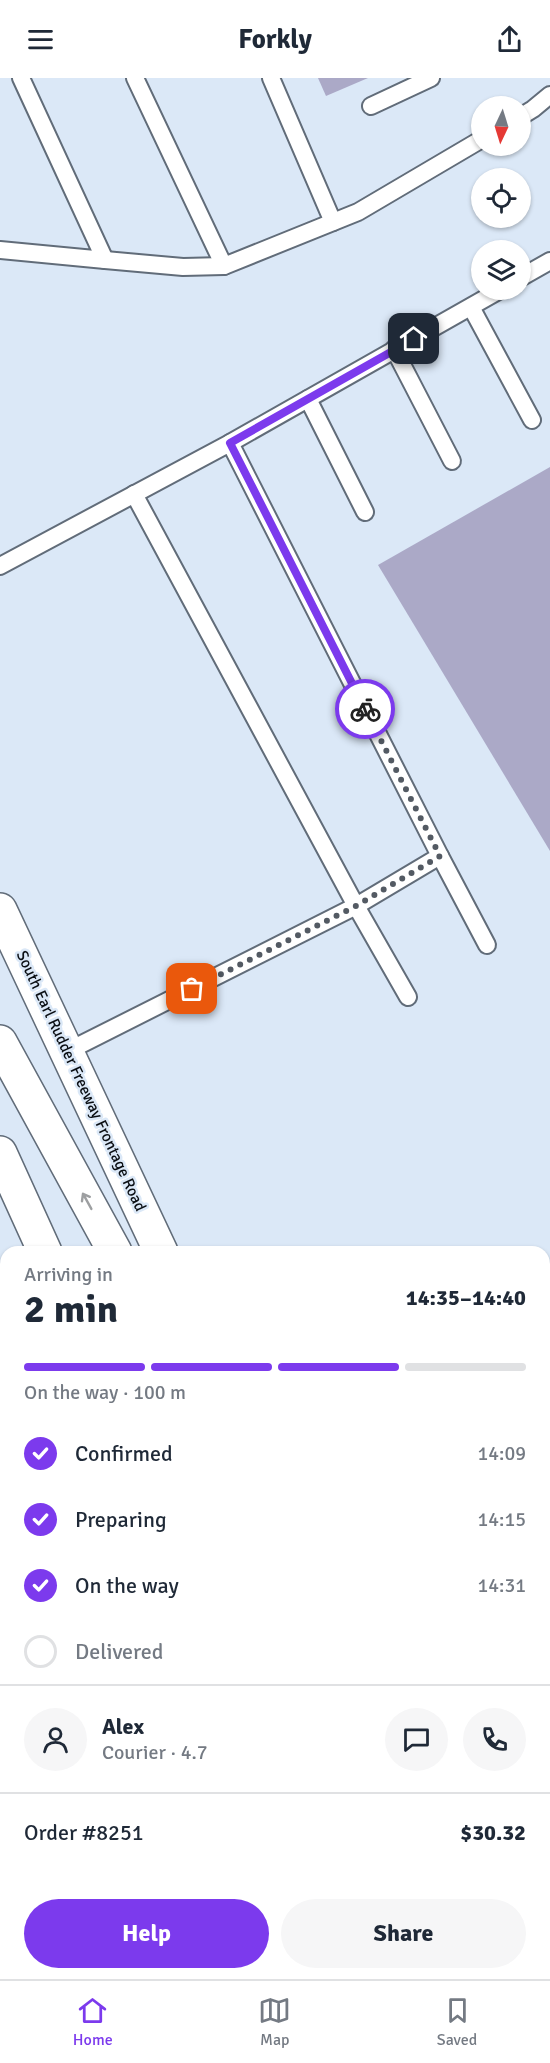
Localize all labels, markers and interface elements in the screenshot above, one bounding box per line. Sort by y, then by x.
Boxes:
icon: menu [24,23,57,56]
text: Forkly [238,23,312,56]
icon: share [493,23,526,56]
north arrow [471,96,531,156]
map controls [471,96,531,300]
button: locate [471,168,531,228]
button: layers [471,240,531,300]
pin [388,313,439,364]
icon: home [397,322,430,355]
courier [335,679,395,739]
icon: bike [349,693,382,726]
street label: South Earl Rudder Freeway Frontage Road [12,947,150,1215]
pin [166,963,217,1014]
icon: bag [175,972,208,1005]
one-way arrow [81,1193,93,1210]
text: Arriving in [24,1262,113,1287]
text: 14:35–14:40 [406,1284,526,1311]
text: 2 min [24,1285,118,1333]
text: On the way · 100 m [24,1380,186,1405]
icon: check [24,1437,57,1470]
text: Confirmed [75,1440,173,1467]
text: 14:09 [477,1441,526,1466]
icon: check [24,1503,57,1536]
text: Preparing [75,1506,167,1533]
text: 14:15 [477,1507,526,1532]
icon: check [24,1569,57,1602]
text: On the way [75,1572,179,1599]
text: 14:31 [477,1573,526,1598]
text: Delivered [75,1638,163,1665]
button: person [24,1708,87,1771]
button: chat [385,1708,448,1771]
button: phone [463,1708,526,1771]
text: Alex [102,1713,144,1740]
text: Courier · 4.7 [102,1740,208,1765]
text: Order #8251 [24,1819,144,1846]
text: $30.32 [460,1819,526,1846]
button: Help [24,1899,269,1968]
button: Share [281,1899,526,1968]
tab: Home [73,1994,113,2050]
tab: Map [258,1994,291,2050]
tab: Saved [437,1994,477,2050]

